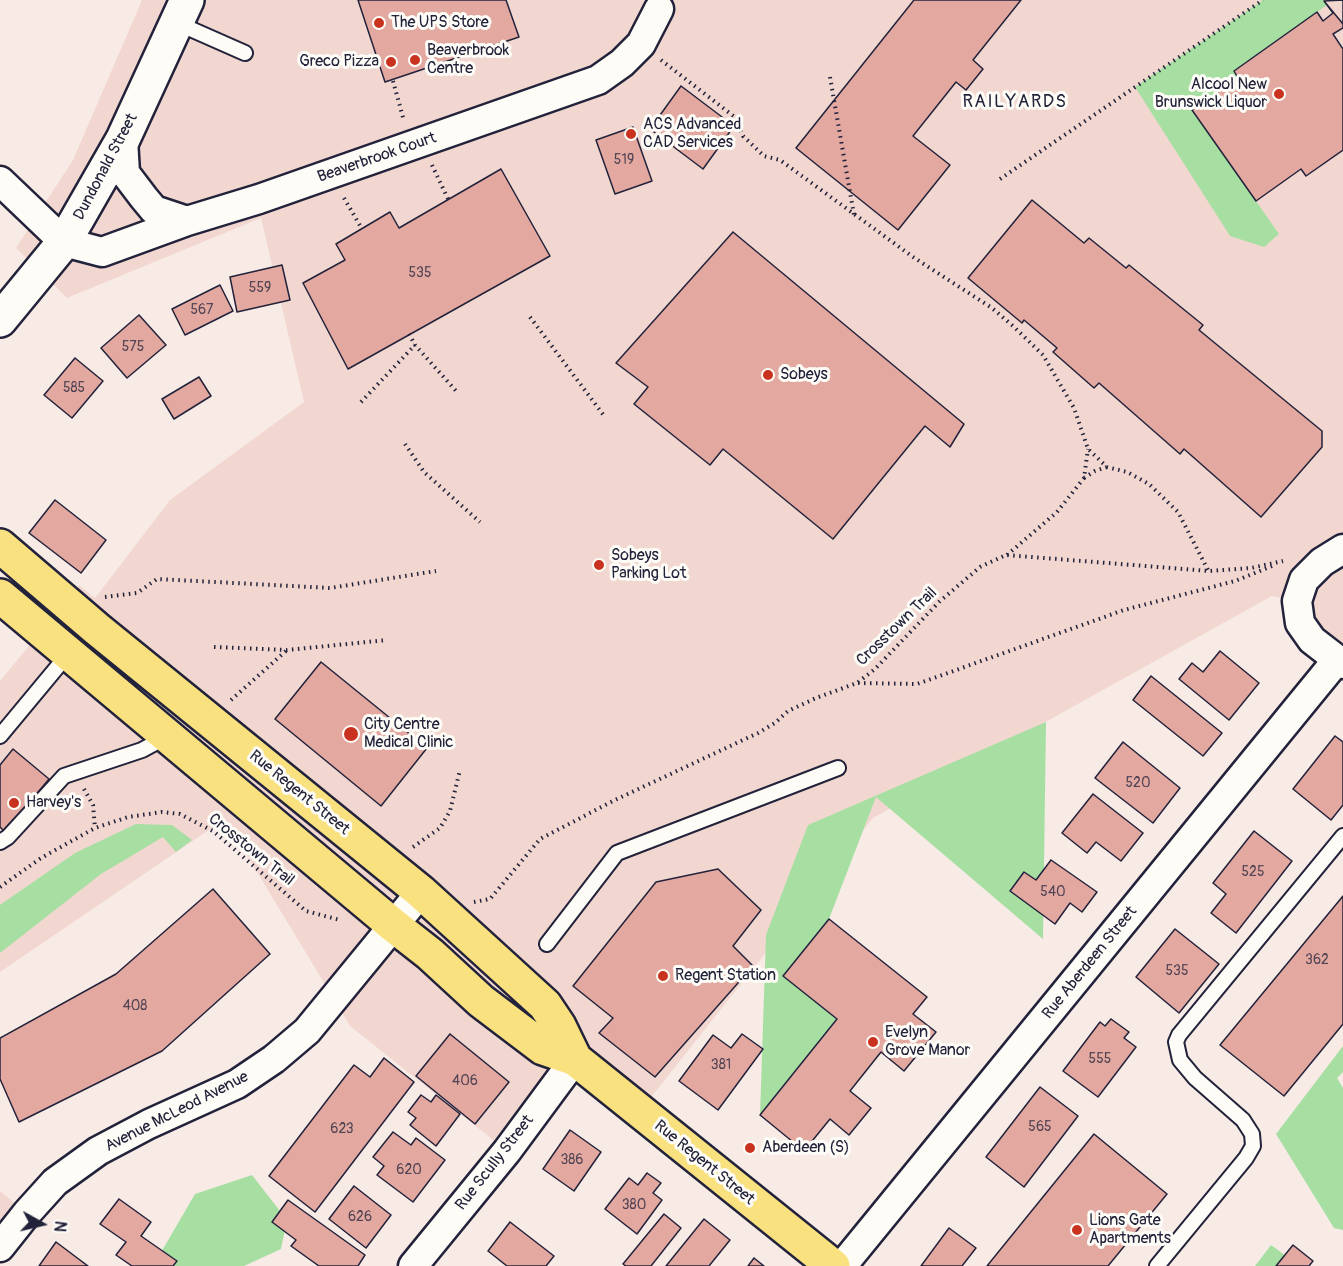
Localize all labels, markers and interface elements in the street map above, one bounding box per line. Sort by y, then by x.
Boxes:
place label: The UPS Store [391,13,489,33]
marker: The UPS Store [372,16,386,30]
place label: Beaverbrook Centre [427,41,509,79]
place label: Greco Pizza [299,52,379,72]
marker: Beaverbrook Centre [408,53,422,67]
marker: Greco Pizza [384,55,398,69]
place label: Alcool New Brunswick Liquor [1155,75,1267,113]
marker: Alcool New Brunswick Liquor [1272,87,1286,101]
district label: RAILYARDS [962,91,1068,113]
street label: Dundonald Street [70,110,142,224]
place label: ACS Advanced CAD Services [643,115,741,153]
marker: ACS Advanced CAD Services [624,127,638,141]
street label: Beaverbrook Court [315,129,439,187]
house number: 519 [614,152,634,168]
house number: 535 [409,265,431,281]
house number: 559 [249,280,271,296]
house number: 567 [190,302,214,318]
house number: 575 [122,339,144,355]
place label: Sobeys [780,365,828,385]
marker: Sobeys [761,368,775,382]
house number: 585 [63,380,85,396]
place label: Sobeys Parking Lot [611,546,686,584]
marker: Sobeys Parking Lot [592,558,606,572]
street label: Crosstown Trail [853,584,941,670]
place label: City Centre Medical Clinic [364,715,453,753]
marker: City Centre Medical Clinic [342,725,360,743]
street label: Rue Regent Street [245,747,353,839]
house number: 520 [1126,775,1150,791]
place label: Harvey's [26,793,81,813]
marker: Harvey's [7,796,21,810]
street label: Crosstown Trail [204,810,298,890]
house number: 525 [1241,864,1265,880]
house number: 540 [1040,884,1066,900]
street label: Rue Aberdeen Street [1039,903,1141,1023]
house number: 362 [1305,952,1329,968]
house number: 535 [1166,963,1188,979]
place label: Regent Station [675,966,776,986]
marker: Regent Station [656,969,670,983]
house number: 408 [123,998,147,1014]
place label: Evelyn Grove Manor [885,1023,970,1061]
marker: Evelyn Grove Manor [866,1035,880,1049]
house number: 555 [1089,1051,1111,1067]
house number: 381 [711,1057,731,1073]
street label: Avenue McLeod Avenue [102,1068,252,1156]
house number: 406 [452,1073,478,1089]
street label: Rue Scully Street [452,1112,538,1214]
street label: Rue Regent Street [650,1117,758,1209]
house number: 565 [1028,1119,1052,1135]
house number: 623 [330,1121,354,1137]
place label: Aberdeen (S) [762,1138,850,1158]
marker: Aberdeen (S) [743,1141,757,1155]
house number: 386 [560,1152,584,1168]
house number: 620 [396,1162,422,1178]
north arrow [12,1194,72,1254]
house number: 380 [622,1197,646,1213]
house number: 626 [348,1209,372,1225]
place label: Lions Gate Apartments [1089,1211,1171,1249]
text: N [49,1220,70,1233]
marker: Lions Gate Apartments [1070,1223,1084,1237]

